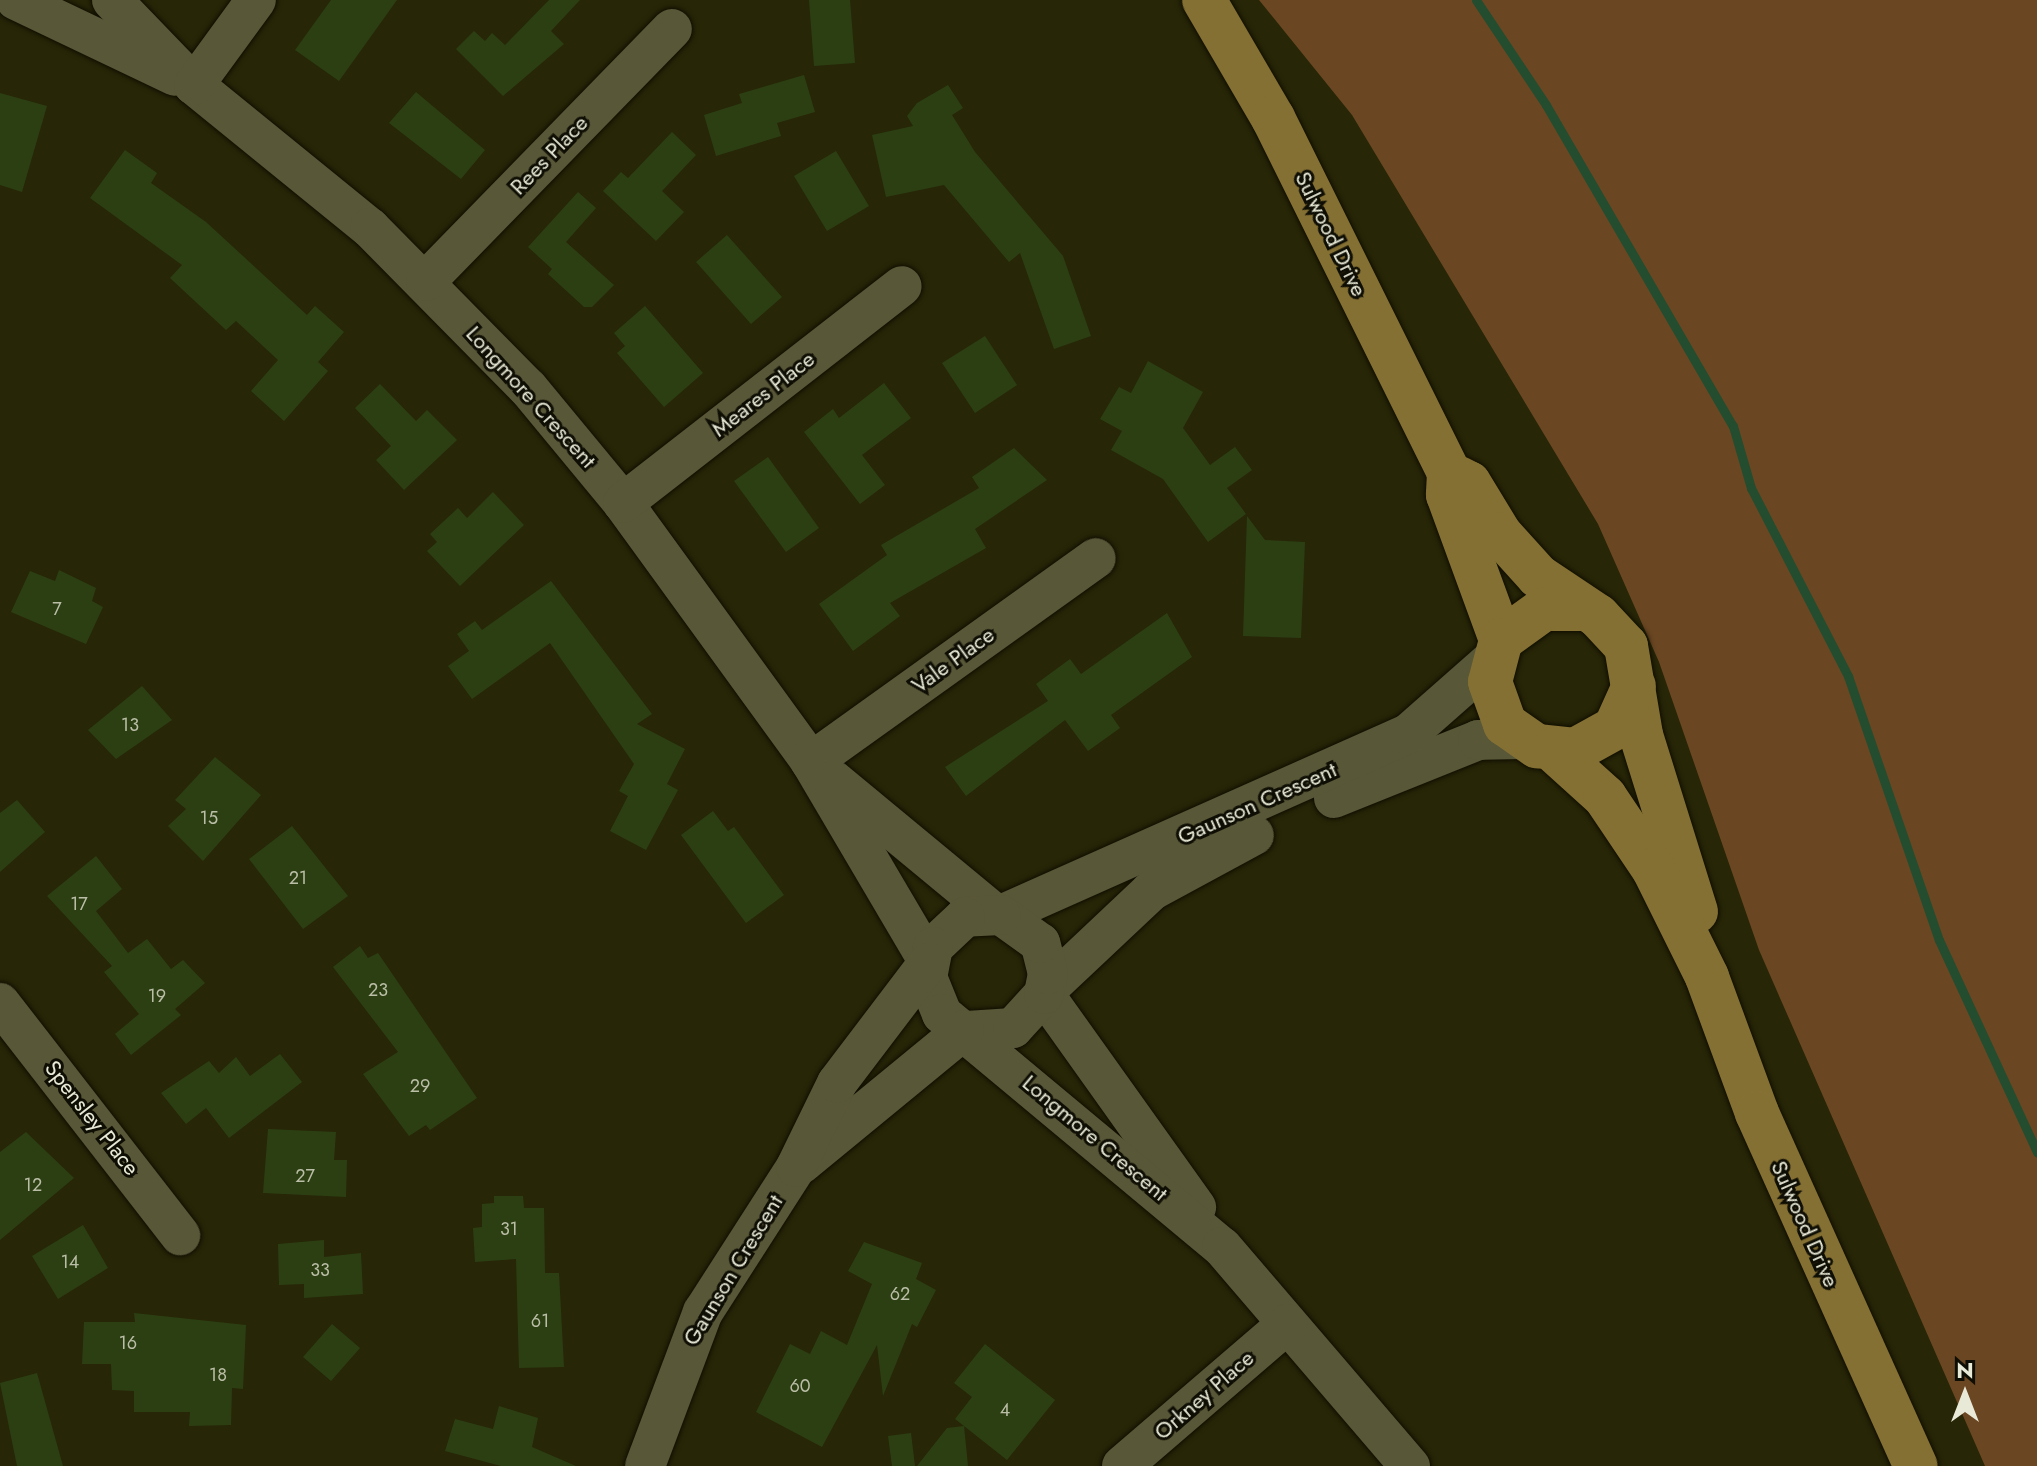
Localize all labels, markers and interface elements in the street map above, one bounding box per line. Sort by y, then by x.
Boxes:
street label: Rees Place [505,110,593,200]
street label: Sulwood Drive [1289,167,1373,301]
street label: Longmore Crescent [460,321,602,473]
street label: Meares Place [706,346,820,442]
house number: 7 [52,598,62,620]
street label: Vale Place [907,621,999,699]
house number: 13 [121,714,139,736]
street label: Gaunson Crescent [1174,756,1340,850]
house number: 15 [200,807,218,829]
house number: 21 [289,867,307,889]
house number: 17 [70,893,88,915]
house number: 23 [368,979,388,1001]
house number: 19 [148,985,166,1007]
street label: Spensley Place [39,1055,145,1181]
street label: Longmore Crescent [1017,1070,1173,1206]
house number: 29 [410,1075,430,1097]
street label: Sulwood Drive [1765,1157,1845,1291]
house number: 27 [295,1165,315,1187]
house number: 12 [24,1174,42,1196]
street label: Gaunson Crescent [678,1190,788,1350]
house number: 31 [500,1218,518,1240]
house number: 14 [61,1251,79,1273]
house number: 33 [310,1259,330,1281]
house number: 62 [890,1283,910,1305]
house number: 61 [531,1310,549,1332]
house number: 16 [119,1332,137,1354]
street label: Orkney Place [1149,1345,1259,1445]
north arrow [1925,1354,2005,1434]
text: N [1956,1354,1974,1386]
house number: 18 [209,1364,227,1386]
house number: 60 [789,1375,811,1397]
house number: 4 [1000,1399,1010,1421]

